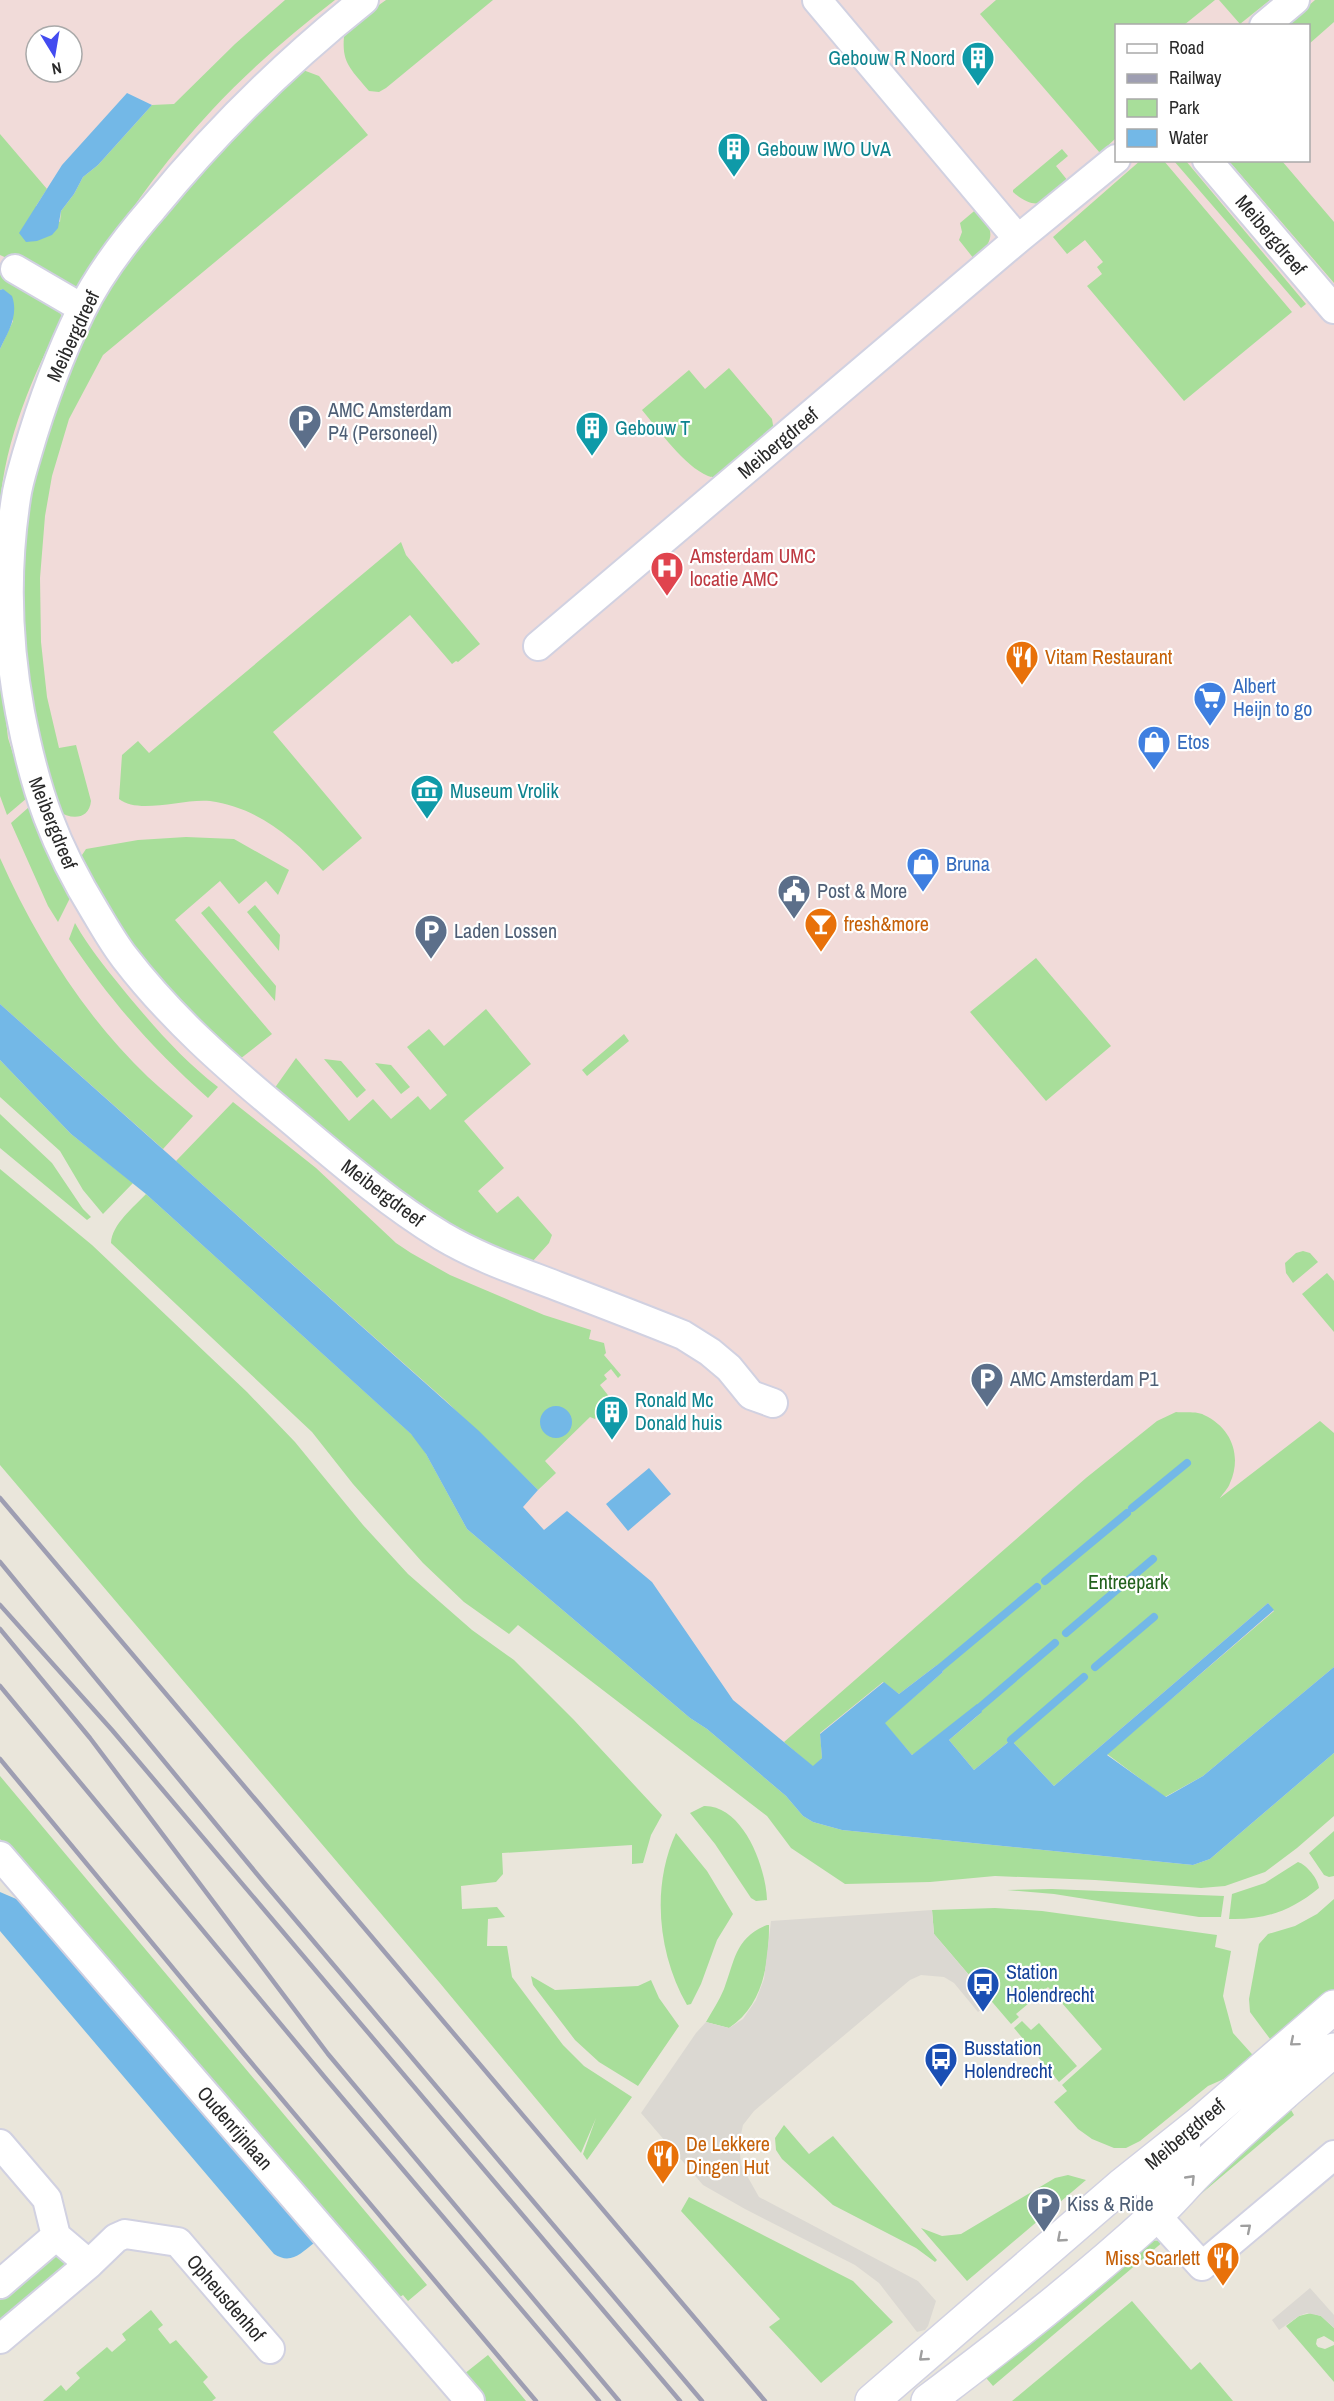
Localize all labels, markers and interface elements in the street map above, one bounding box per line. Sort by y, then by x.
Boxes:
north arrow [24,24,84,84]
legend [1115,24,1310,162]
text: Road [1169,35,1204,60]
building icon: Gebouw R Noord [960,40,996,87]
place label: Gebouw R Noord [828,44,955,71]
text: N [50,57,64,80]
text: Railway [1169,65,1222,90]
text: Park [1169,95,1200,120]
text: Water [1169,125,1208,150]
building icon: Gebouw IWO UvA [716,131,752,178]
place label: Gebouw IWO UvA [757,135,891,162]
street label: Meibergdreef [1230,189,1313,281]
street label: Meibergdreef [40,285,106,386]
place label: AMC Amsterdam P4 (Personeel) [327,396,452,446]
street label: Meibergdreef [732,401,824,484]
parking icon: AMC Amsterdam P4 (Personeel) [287,403,323,450]
building icon: Gebouw T [574,410,610,457]
place label: Gebouw T [615,414,690,441]
place label: Amsterdam UMC locatie AMC [689,542,816,592]
hospital icon: Amsterdam UMC locatie AMC [649,550,685,597]
restaurant icon: Vitam Restaurant [1004,639,1040,686]
place label: Vitam Restaurant [1045,643,1173,670]
place label: Albert Heijn to go [1232,672,1312,722]
supermarket icon: Albert Heijn to go [1192,680,1228,727]
shop icon: Etos [1136,724,1172,771]
place label: Etos [1177,728,1210,755]
street label: Meibergdreef [23,773,84,873]
museum icon: Museum Vrolik [409,773,445,820]
place label: Museum Vrolik [450,777,560,804]
shop icon: Bruna [905,846,941,893]
place label: Bruna [946,850,990,877]
public building icon: Post & More [776,873,812,920]
place label: Post & More [817,877,907,904]
bar icon: fresh&more [803,906,839,953]
place label: fresh&more [844,910,929,937]
parking icon: Laden Lossen [413,913,449,960]
place label: Laden Lossen [454,917,557,944]
street label: Meibergdreef [336,1152,431,1233]
parking icon: AMC Amsterdam P1 [969,1361,1005,1408]
place label: AMC Amsterdam P1 [1009,1365,1159,1392]
place label: Ronald Mc Donald huis [635,1386,723,1436]
building icon: Ronald Mc Donald huis [594,1394,630,1441]
park label: Entreepark [1088,1568,1169,1595]
place label: Station Holendrecht [1006,1958,1095,2008]
bus stop icon: Station Holendrecht [965,1966,1001,2013]
place label: Busstation Holendrecht [964,2034,1053,2084]
one-way arrow [1290,2034,1301,2045]
bus stop icon: Busstation Holendrecht [923,2041,959,2088]
street label: Oudenrijnlaan [191,2080,279,2175]
street label: Meibergdreef [1139,2092,1231,2175]
place label: De Lekkere Dingen Hut [686,2130,770,2180]
restaurant icon: De Lekkere Dingen Hut [645,2138,681,2185]
one-way arrow [1183,2176,1194,2187]
parking icon: Kiss & Ride [1026,2186,1062,2233]
place label: Kiss & Ride [1067,2190,1154,2217]
one-way arrow [1240,2225,1251,2236]
one-way arrow [1057,2231,1068,2242]
restaurant icon: Miss Scarlett [1205,2240,1241,2287]
place label: Miss Scarlett [1105,2244,1200,2271]
street label: Opheusdenhof [181,2248,272,2347]
one-way arrow [919,2350,930,2361]

